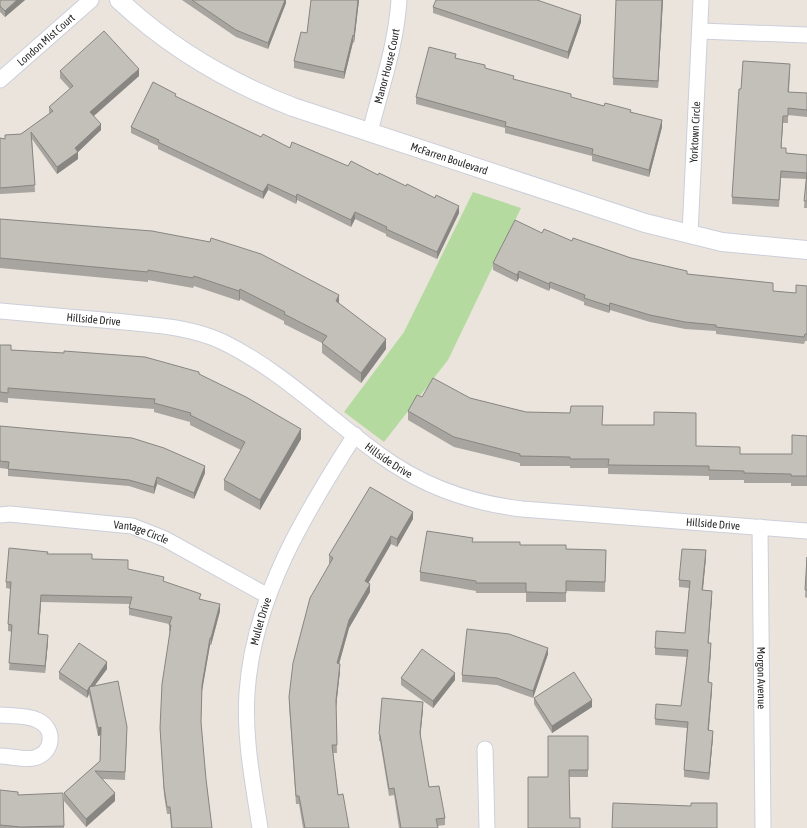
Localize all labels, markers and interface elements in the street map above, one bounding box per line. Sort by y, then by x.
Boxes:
street label: London Mist Court [15,11,77,68]
street label: Manor House Court [372,28,402,105]
street label: Yorktown Circle [687,101,702,163]
street label: McFarren Boulevard [409,140,489,177]
street label: Hillside Drive [66,311,121,328]
street label: Hillside Drive [363,440,414,480]
street label: Hillside Drive [685,516,741,532]
street label: Vantage Circle [113,518,171,546]
street label: Mullet Drive [248,596,273,647]
street label: Morgon Avenue [755,647,768,709]

